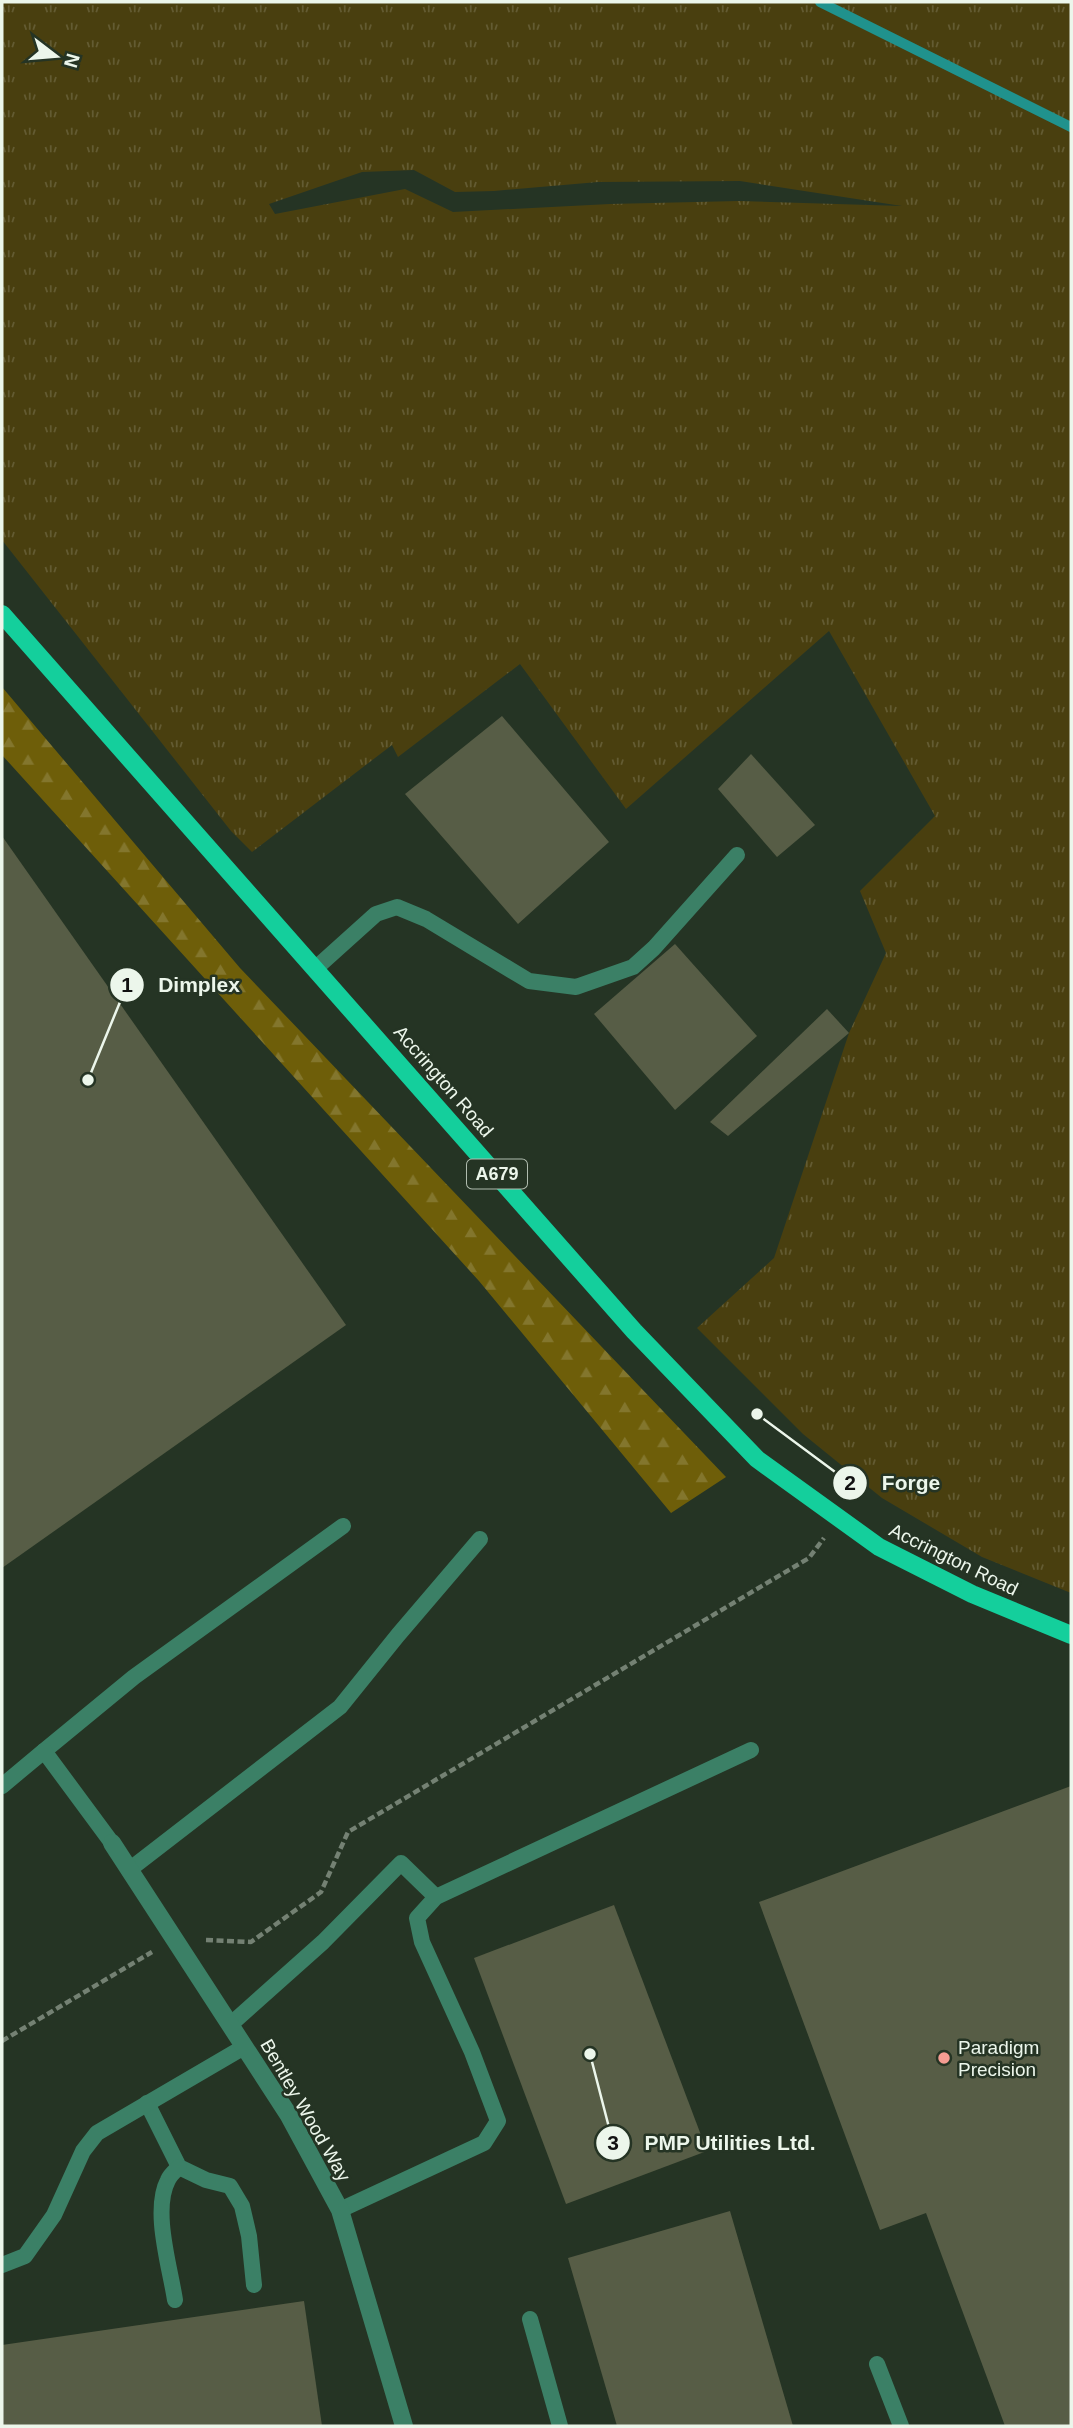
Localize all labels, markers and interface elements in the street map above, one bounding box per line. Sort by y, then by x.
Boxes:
north arrow [21,21,91,91]
text: N [60,51,84,70]
callout: Dimplex [109,964,254,1006]
text: 1 [121,973,133,996]
text: Dimplex [158,973,240,996]
street label: Accrington Road [390,1021,498,1141]
road number: A679 [467,1160,527,1189]
callout: Forge [833,1462,954,1504]
text: 2 [844,1471,856,1494]
text: Forge [882,1471,940,1494]
street label: Accrington Road [886,1519,1022,1600]
street label: Bentley Wood Way [256,2035,355,2185]
place label: Paradigm Precision [958,2037,1039,2080]
marker: Paradigm Precision [936,2050,952,2066]
callout: PMP Utilities Ltd. [596,2122,830,2164]
text: 3 [607,2131,619,2154]
text: PMP Utilities Ltd. [644,2131,816,2154]

